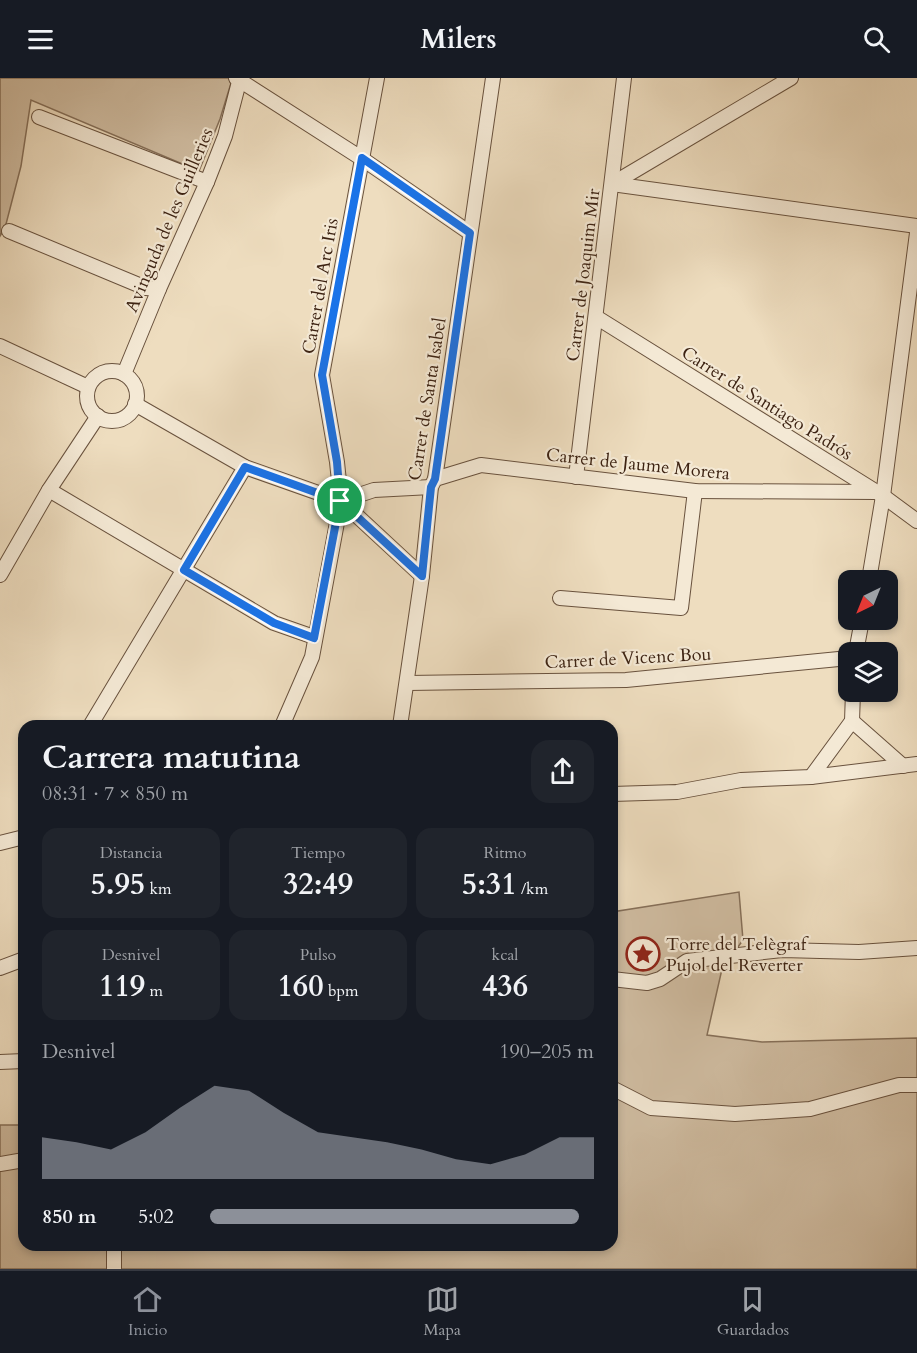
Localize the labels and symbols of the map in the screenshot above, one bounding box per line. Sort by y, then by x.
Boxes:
street label: Avinguda de les Guilleries [119,124,220,316]
street label: Carrer de Joaquim Mir [561,187,607,363]
street label: Carrer del Arc Iris [296,216,345,356]
street label: Carrer de Santa Isabel [402,315,453,482]
street label: Carrer de Santiago Padrós [676,341,857,466]
street label: Carrer de Jaume Morera [545,442,731,487]
pin [314,475,365,526]
north arrow [838,570,898,630]
street label: Carrer de Vicenc Bou [544,642,712,675]
place label: Torre del Telègraf Pujol del Reverter [666,932,810,978]
place icon: Torre del Telègraf Pujol del Reverter [625,936,661,972]

